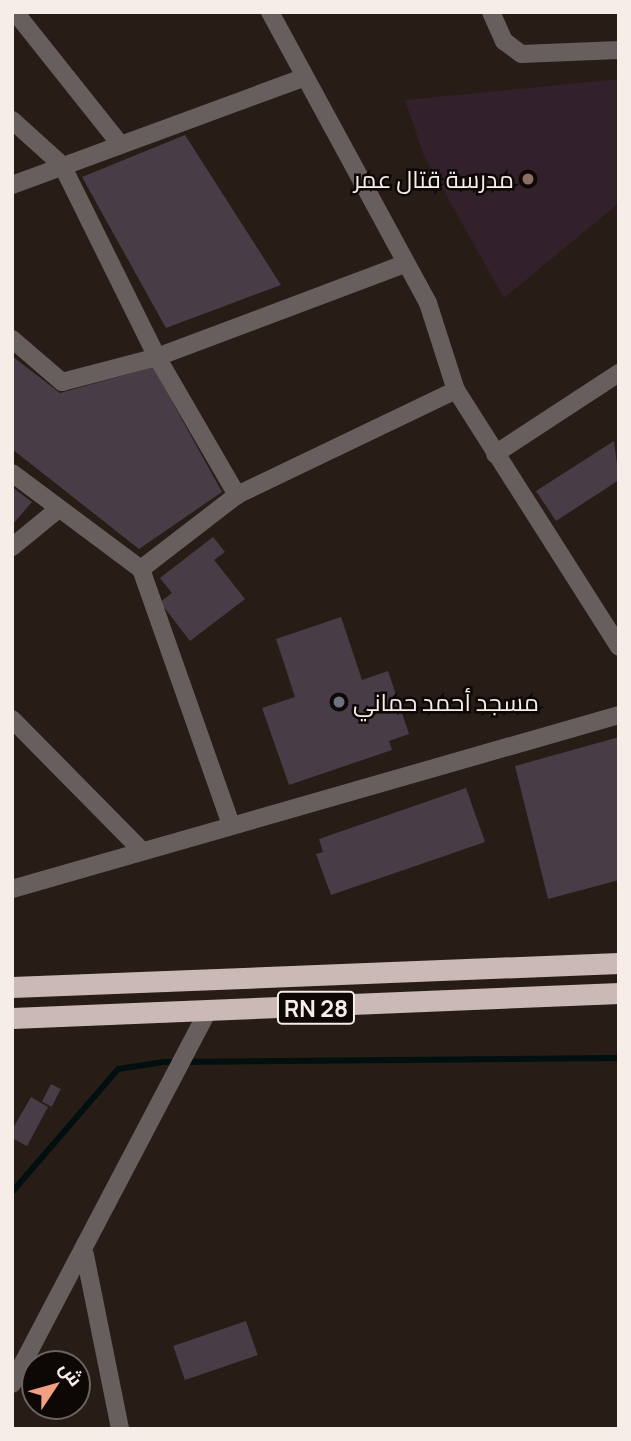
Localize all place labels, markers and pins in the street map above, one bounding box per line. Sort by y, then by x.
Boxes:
place label: مدرسة قتال عمر [354,165,514,193]
marker: مدرسة قتال عمر [520,171,536,187]
place label: مسجد أحمد حماني [353,688,539,716]
marker: مسجد أحمد حماني [331,694,347,710]

